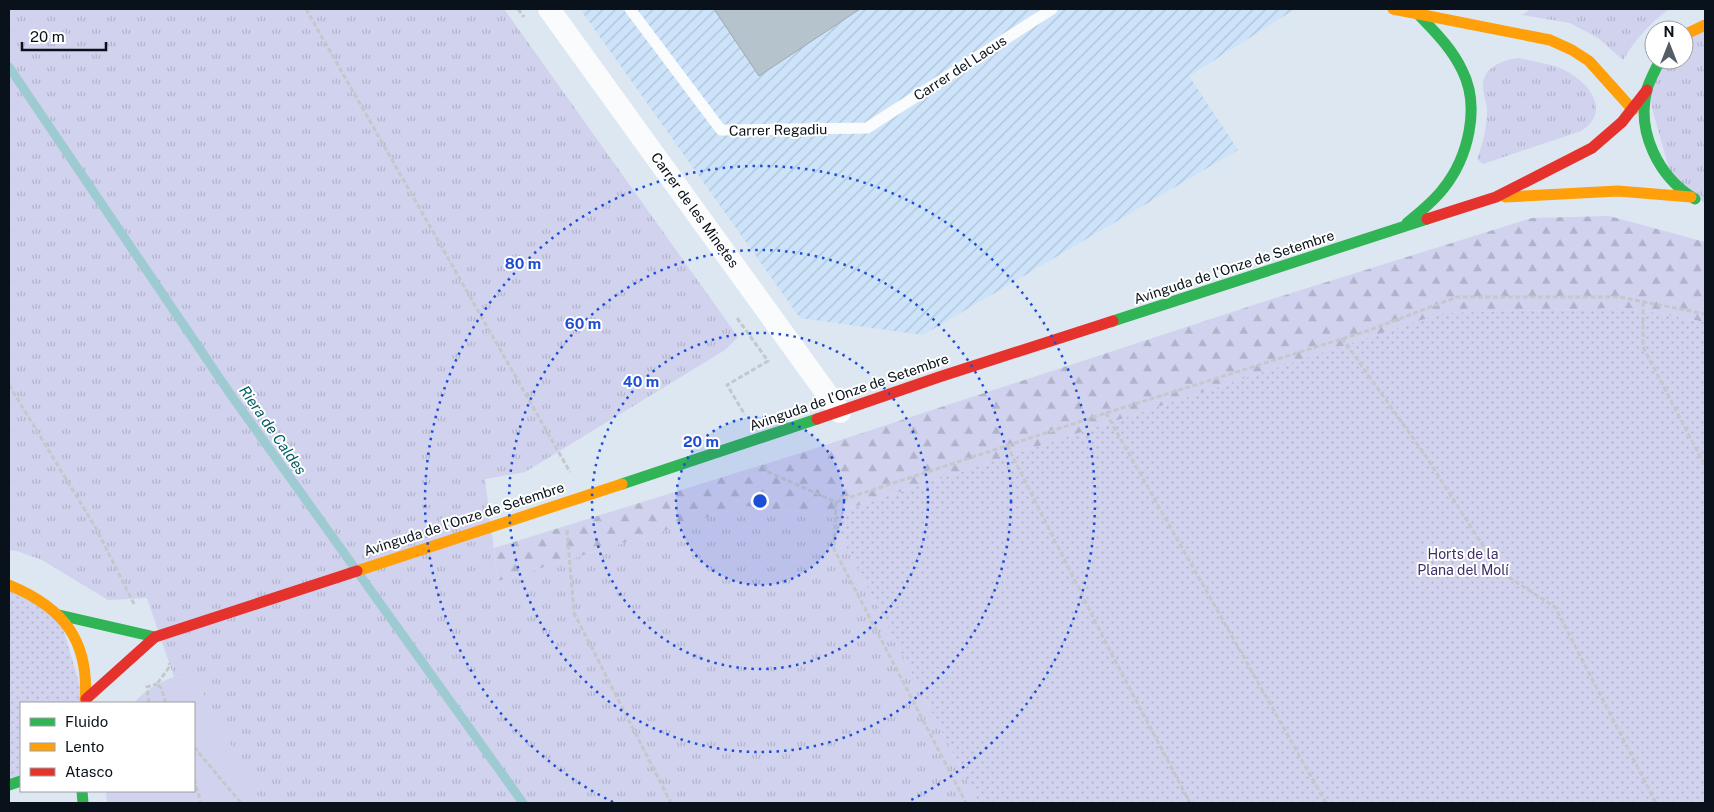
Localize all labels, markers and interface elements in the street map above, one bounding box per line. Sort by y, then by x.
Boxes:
scale bar [22,20,106,52]
north arrow [1644,20,1694,70]
text: N [1664,24,1674,40]
text: 20 m [30,28,65,45]
street label: Carrer del Lacus [911,32,1009,104]
street label: Carrer Regadiu [729,121,827,139]
street label: Carrer de les Minetes [648,149,742,271]
street label: Avinguda de l'Onze de Setembre [1132,227,1336,307]
text: 80 m [505,255,541,272]
text: 60 m [565,315,601,332]
street label: Avinguda de l'Onze de Setembre [747,350,951,434]
text: 40 m [623,373,659,390]
water label: Riera de Caldes [236,382,310,478]
text: 20 m [683,433,719,450]
street label: Avinguda de l'Onze de Setembre [362,479,566,559]
centre of rings [751,492,769,510]
park label: Horts de la Plana del Molí [1417,546,1509,578]
legend [20,702,195,792]
text: Fluido [65,713,108,730]
text: Lento [65,738,104,755]
text: Atasco [65,763,113,780]

